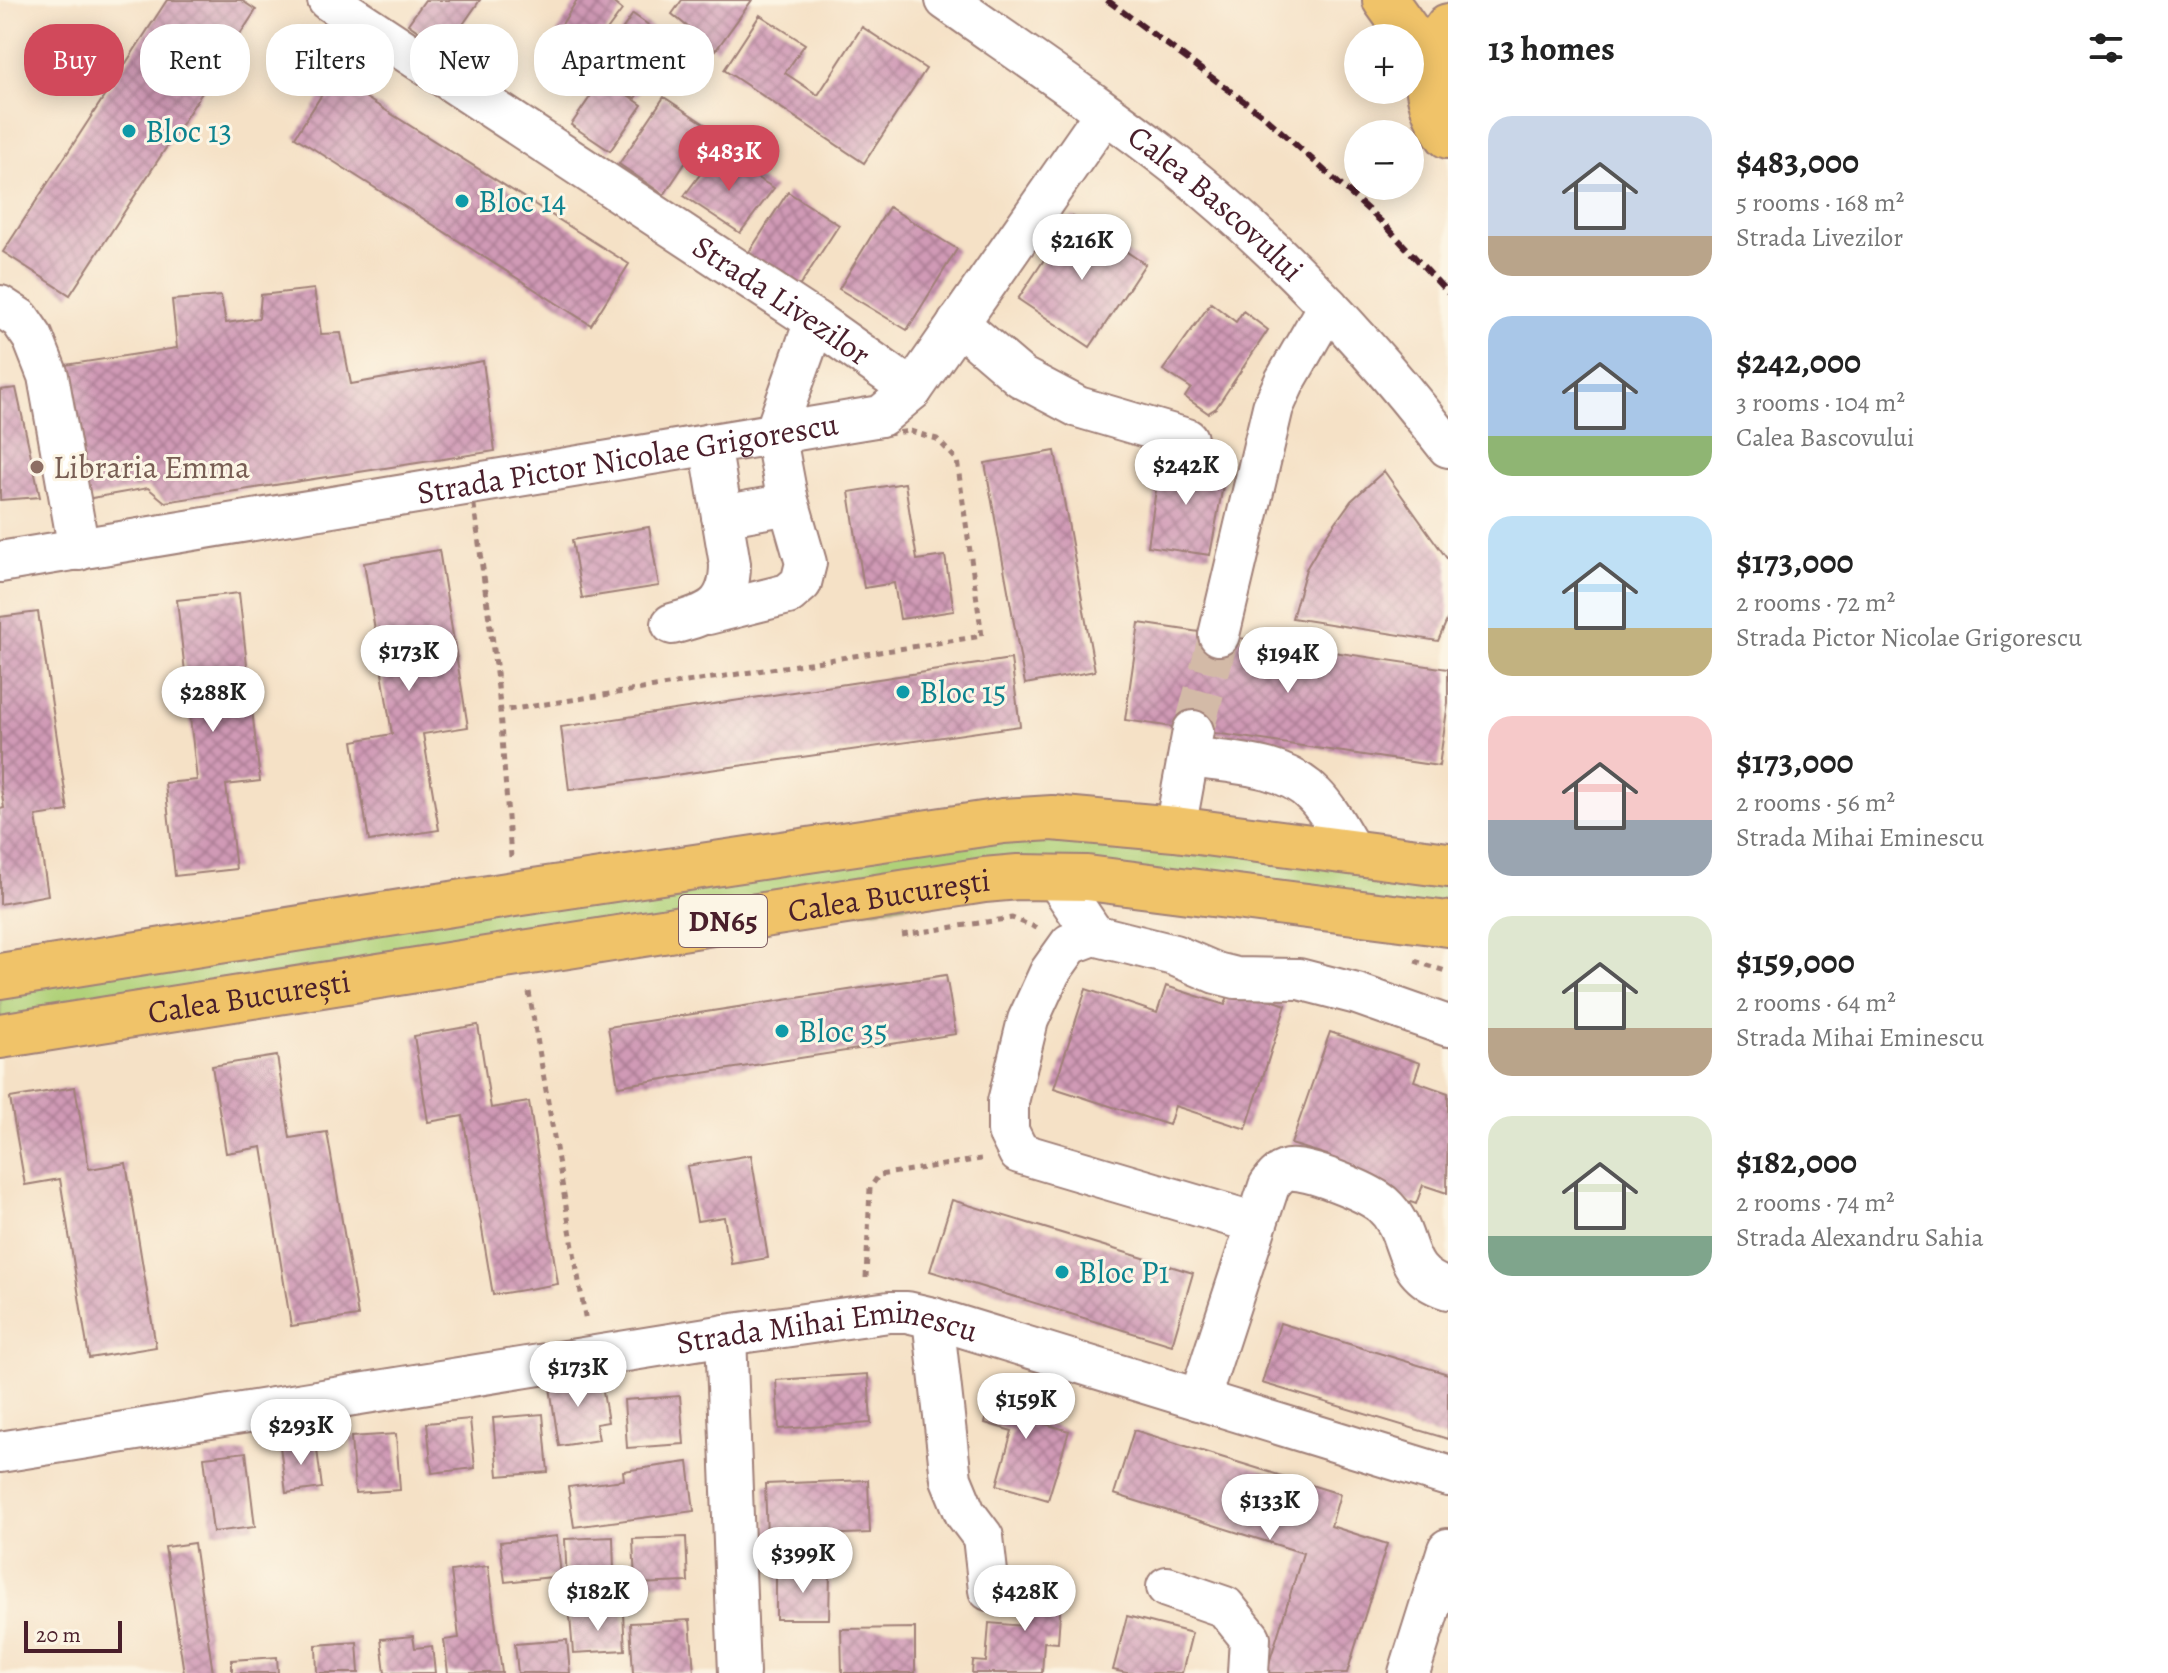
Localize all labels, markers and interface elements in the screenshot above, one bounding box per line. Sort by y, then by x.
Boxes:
chip: Buy [24,24,124,96]
chip: Rent [140,24,250,96]
chip: Filters [266,24,394,96]
chip: New [410,24,518,96]
chip: Apartment [534,24,714,96]
map controls [1344,24,1424,200]
button: + [1344,24,1424,104]
text: 13 homes [1488,25,1615,72]
icon: filters [2084,26,2128,70]
place label: Bloc 13 [145,109,232,153]
street label: Calea Bascovului [1119,114,1314,291]
button: − [1344,120,1424,200]
marker: Bloc 13 [120,122,138,140]
pin: $483K [673,125,785,193]
text: $483K [696,133,762,168]
text: $483,000 [1736,138,1859,185]
icon: home [1552,148,1648,244]
place label: Bloc 14 [478,179,566,223]
text: 5 rooms · 168 m² [1736,185,1904,220]
marker: Bloc 14 [453,192,471,210]
pin: $216K [1026,214,1138,282]
text: Strada Livezilor [1736,220,1903,255]
text: $216K [1050,222,1114,257]
street label: Strada Livezilor [684,224,880,376]
text: $242,000 [1736,338,1861,385]
icon: home [1552,348,1648,444]
text: 3 rooms · 104 m² [1736,385,1905,420]
street label: Strada Pictor Nicolae Grigorescu [414,401,842,515]
text: Calea Bascovului [1736,420,1914,455]
pin: $242K [1130,439,1242,507]
place label: Libraria Emma [53,445,250,489]
text: $242K [1153,447,1219,482]
marker: Libraria Emma [28,458,46,476]
text: $173,000 [1736,538,1854,585]
icon: home [1552,548,1648,644]
text: 2 rooms · 72 m² [1736,585,1895,620]
text: Strada Pictor Nicolae Grigorescu [1736,620,2082,655]
pin: $173K [353,625,465,693]
pin: $194K [1232,627,1344,695]
text: $173K [379,633,439,668]
text: $194K [1257,635,1319,670]
pin: $288K [157,666,269,734]
place label: Bloc 15 [919,670,1006,714]
text: $288K [180,674,246,709]
marker: Bloc 15 [894,683,912,701]
text: $173,000 [1736,738,1854,785]
icon: home [1552,748,1648,844]
text: 2 rooms · 56 m² [1736,785,1895,820]
text: Strada Mihai Eminescu [1736,820,1984,855]
street label: Calea București [784,858,992,933]
road number: DN65 [679,895,767,947]
text: $159,000 [1736,938,1855,985]
icon: home [1552,948,1648,1044]
street label: Calea București [144,959,353,1034]
text: 2 rooms · 64 m² [1736,985,1896,1020]
place label: Bloc 35 [798,1009,888,1053]
text: Strada Mihai Eminescu [1736,1020,1984,1055]
marker: Bloc 35 [773,1022,791,1040]
text: $182,000 [1736,1138,1857,1185]
icon: home [1552,1148,1648,1244]
text: 2 rooms · 74 m² [1736,1185,1895,1220]
text: Strada Alexandru Sahia [1736,1220,1984,1255]
place label: Bloc P1 [1078,1250,1169,1294]
marker: Bloc P1 [1053,1263,1071,1281]
street label: Strada Mihai Eminescu [673,1289,984,1365]
pin: $173K [522,1341,634,1409]
text: $173K [548,1349,608,1384]
pin: $159K [970,1373,1082,1441]
text: $159K [995,1381,1057,1416]
pin: $293K [245,1399,357,1467]
text: $293K [269,1407,333,1442]
pin: $133K [1214,1474,1326,1542]
text: $133K [1240,1482,1300,1517]
pin: $399K [747,1527,859,1595]
text: $399K [771,1535,835,1570]
pin: $182K [542,1565,654,1633]
pin: $428K [969,1565,1081,1633]
text: $182K [566,1573,630,1608]
text: $428K [992,1573,1058,1608]
scale bar [24,1617,122,1653]
text: 20 m [36,1620,81,1650]

